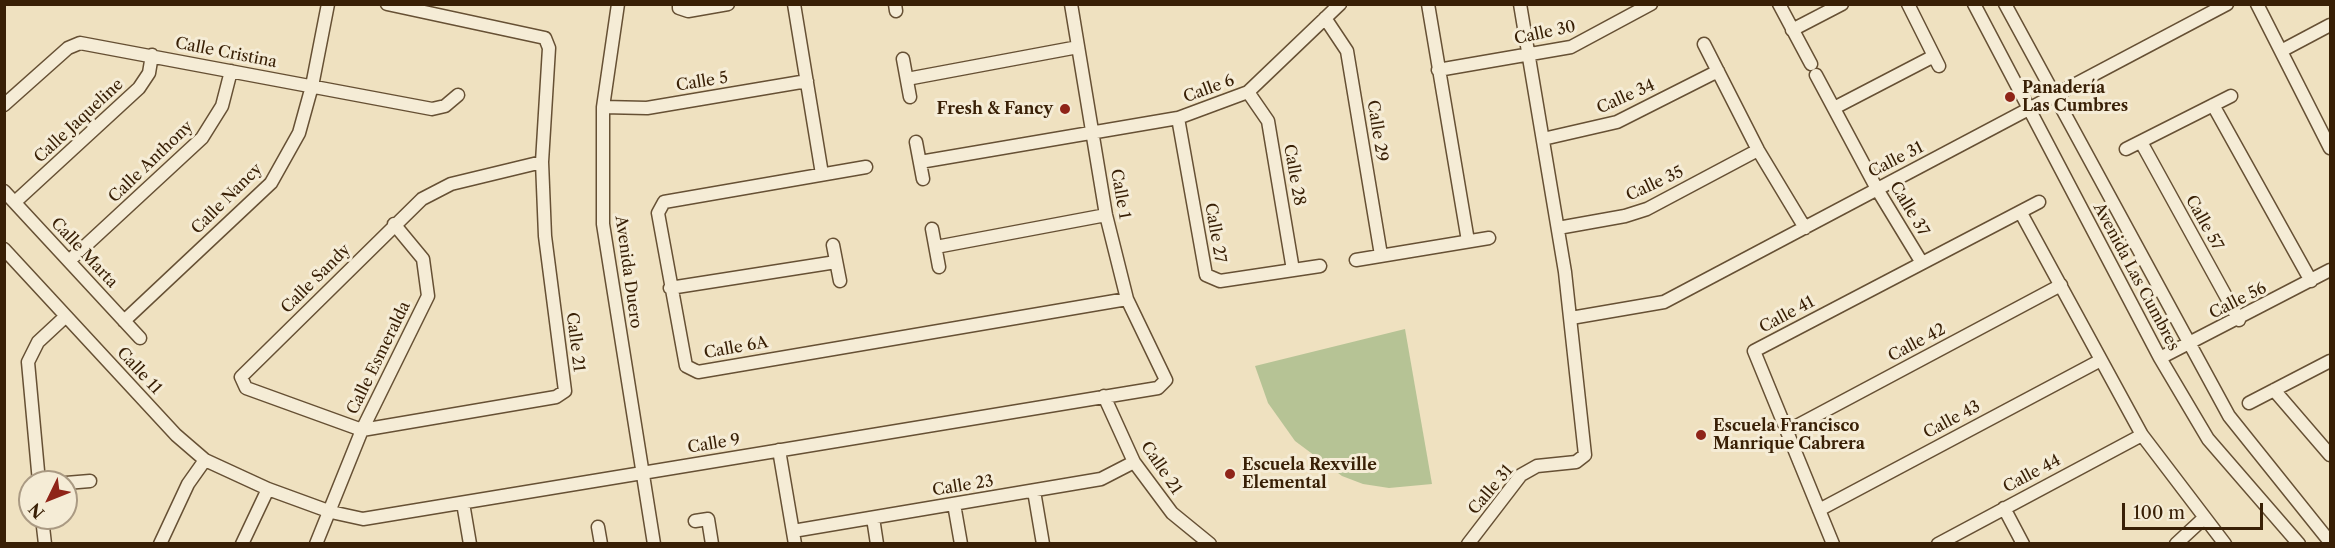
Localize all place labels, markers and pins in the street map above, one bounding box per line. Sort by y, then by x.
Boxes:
place label: Panadería Las Cumbres [2022,78,2128,116]
marker: Panadería Las Cumbres [2003,90,2017,104]
place label: Fresh & Fancy [937,99,1053,119]
marker: Fresh & Fancy [1058,102,1072,116]
place label: Escuela Francisco Manrique Cabrera [1713,416,1865,454]
marker: Escuela Francisco Manrique Cabrera [1694,428,1708,442]
place label: Escuela Rexville Elemental [1242,455,1377,493]
marker: Escuela Rexville Elemental [1223,467,1237,481]

